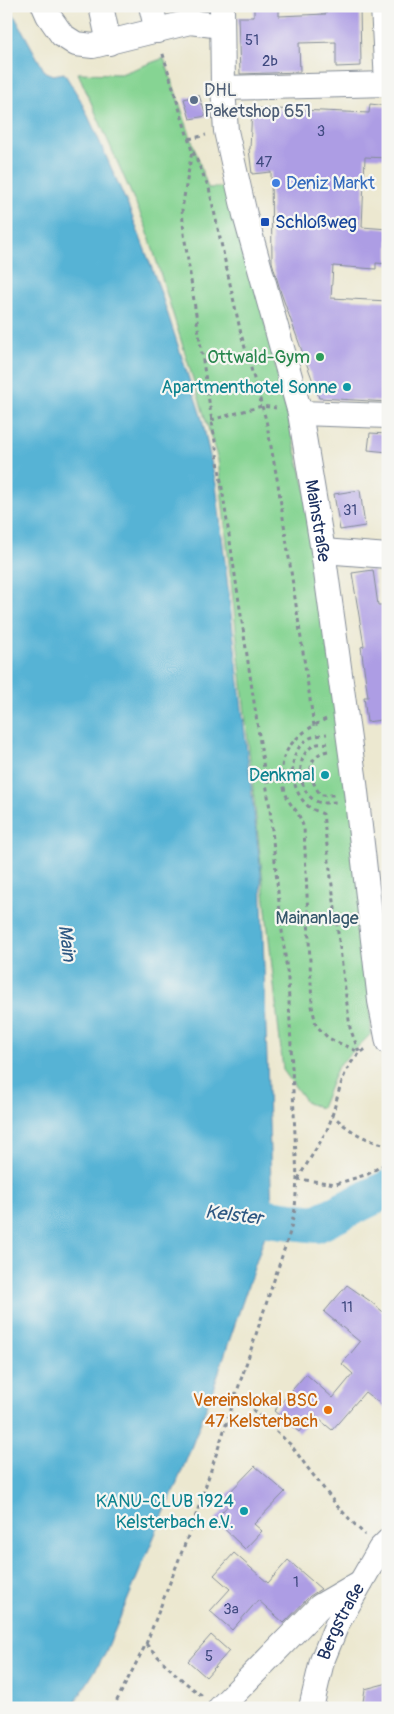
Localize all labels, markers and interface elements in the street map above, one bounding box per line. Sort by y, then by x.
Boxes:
house number: 51 [245,31,259,50]
house number: 2b [262,52,278,71]
place label: DHL Paketshop 651 [204,79,311,123]
marker: DHL Paketshop 651 [188,94,200,106]
house number: 3 [317,122,325,141]
house number: 47 [256,153,272,172]
place label: Deniz Markt [286,172,376,195]
marker: Deniz Markt [270,177,282,189]
place label: Schloßweg [275,211,357,234]
marker: Schloßweg [259,216,271,228]
place label: Ottwald-Gym [207,346,310,369]
marker: Ottwald-Gym [314,351,326,363]
place label: Apartmenthotel Sonne [161,376,337,399]
marker: Apartmenthotel Sonne [341,381,353,393]
street label: Mainstraße [299,478,335,564]
house number: 31 [343,501,357,520]
place label: Denkmal [249,764,315,787]
marker: Denkmal [319,769,331,781]
park label: Mainanlage [275,907,359,930]
water label: Main [53,924,81,964]
water label: Kelster [204,1200,266,1231]
house number: 11 [341,1298,353,1317]
place label: Vereinslokal BSC 47 Kelsterbach [193,1389,318,1433]
marker: Vereinslokal BSC 47 Kelsterbach [322,1404,334,1416]
place label: KANU-CLUB 1924 Kelsterbach e.V. [96,1490,235,1534]
marker: KANU-CLUB 1924 Kelsterbach e.V. [238,1505,250,1517]
house number: 1 [293,1573,299,1592]
street label: Bergstraße [313,1579,370,1664]
house number: 3a [223,1600,239,1619]
house number: 5 [205,1647,213,1666]

